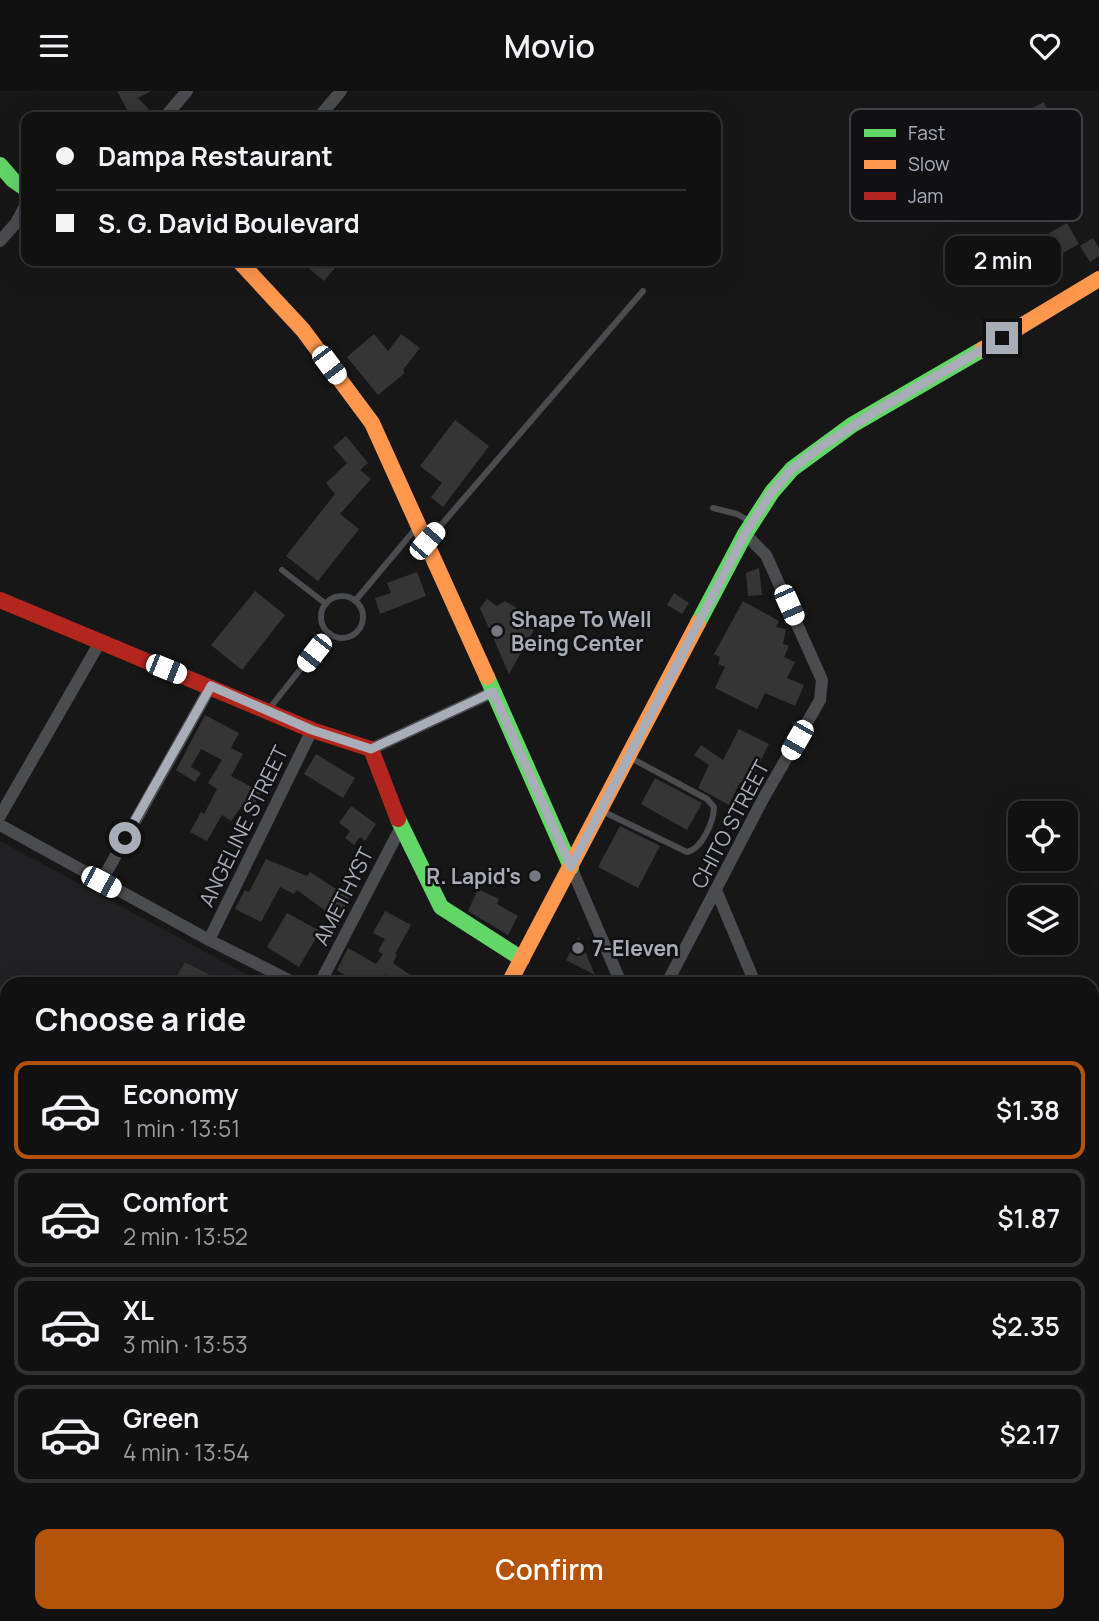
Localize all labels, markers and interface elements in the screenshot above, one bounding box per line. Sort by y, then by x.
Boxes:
text: Movio [504,24,595,68]
icon: menu [35,27,73,65]
icon: heart [1026,27,1064,65]
legend [850,109,1082,221]
text: Fast [908,120,945,146]
text: Dampa Restaurant [98,138,333,174]
text: Slow [908,151,950,177]
text: Jam [908,183,943,209]
text: S. G. David Boulevard [98,205,360,241]
callout: 2 min [944,237,1060,285]
text: 2 min [974,244,1032,276]
route end [986,322,1018,354]
car [308,342,351,388]
car [406,518,449,564]
car [771,582,808,628]
place label: Shape To Well Being Center [511,605,652,657]
marker: Shape To Well Being Center [489,623,505,639]
car [293,630,336,676]
car [143,651,190,687]
car [778,717,817,763]
street label: ANGELINE STREET [192,740,294,911]
street label: CHITO STREET [684,755,776,893]
map controls [1008,801,1078,955]
button: locate [1008,801,1078,871]
route start [109,822,141,854]
street label: AMETHYST [306,842,380,950]
place label: R. Lapid's [426,862,521,890]
car [78,863,125,901]
marker: R. Lapid's [527,868,543,884]
button: layers [1008,885,1078,955]
place label: 7-Eleven [592,934,679,962]
marker: 7-Eleven [570,940,586,956]
text: Choose a ride [35,997,246,1041]
text: Economy [123,1076,238,1112]
icon: car [39,1079,102,1142]
text: $1.38 [996,1092,1060,1128]
text: 1 min · 13:51 [123,1112,240,1144]
text: Comfort [123,1184,229,1220]
icon: car [39,1187,102,1250]
text: $1.87 [997,1200,1060,1236]
text: 2 min · 13:52 [123,1220,248,1252]
text: XL [123,1292,154,1328]
icon: car [39,1295,102,1358]
text: $2.35 [991,1308,1060,1344]
text: 3 min · 13:53 [123,1328,248,1360]
text: Green [123,1400,199,1436]
icon: car [39,1403,102,1466]
text: $2.17 [1000,1416,1060,1452]
text: 4 min · 13:54 [123,1436,250,1468]
button: Confirm [35,1529,1064,1609]

